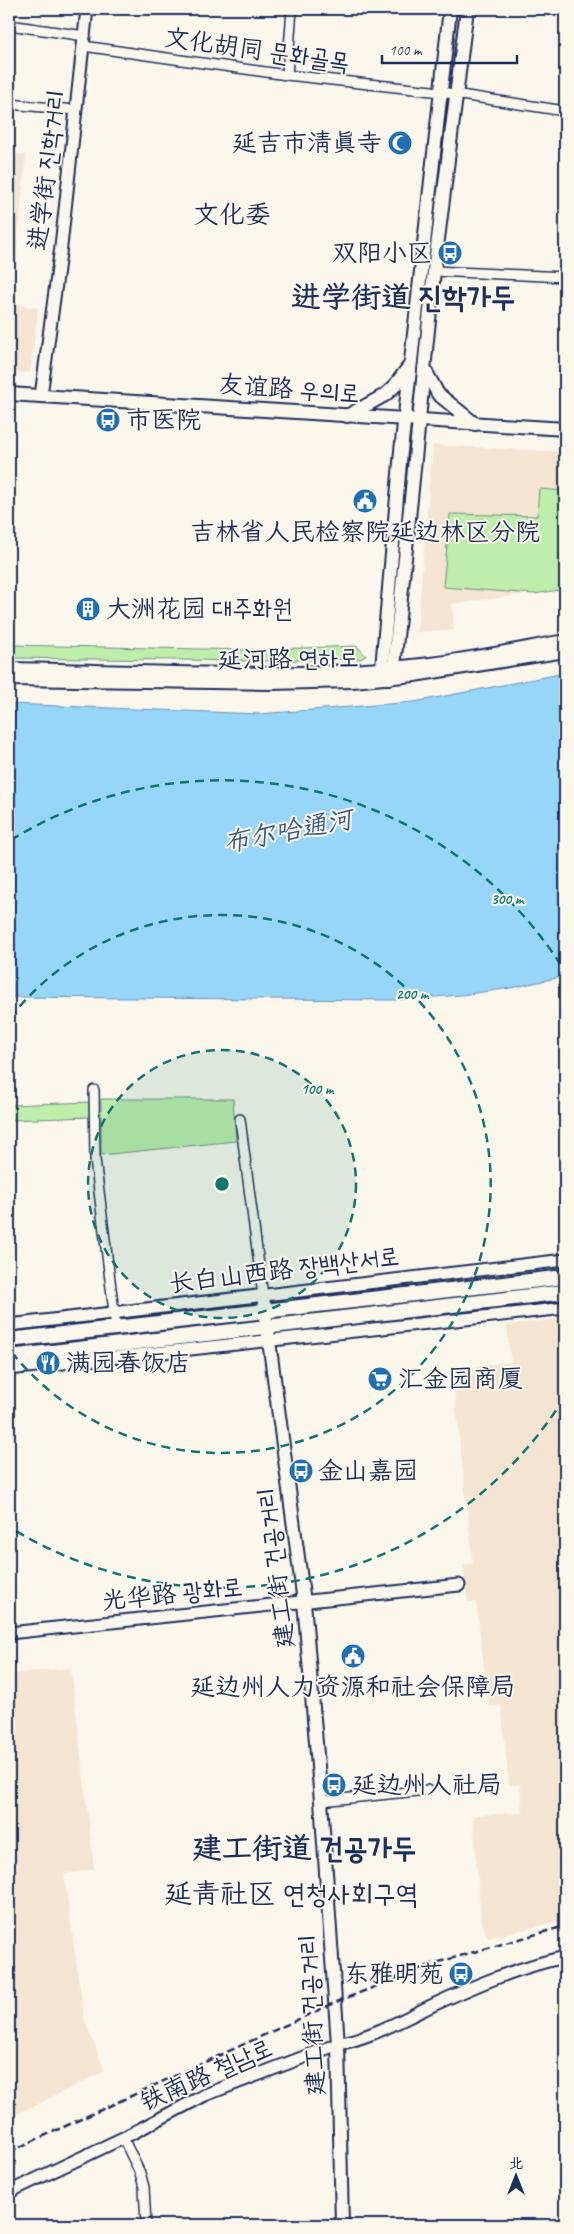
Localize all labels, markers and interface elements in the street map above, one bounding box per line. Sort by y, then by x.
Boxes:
street label: 文化胡同 문화골목 [162,21,352,79]
scale bar [382,32,516,64]
text: 100 m [389,41,423,60]
street label: 进学街 진학거리 [21,88,73,252]
place label: 延吉市清真寺 [232,127,382,159]
mosque icon: 延吉市清真寺 [387,130,413,156]
district label: 文化委 [193,198,271,231]
place label: 双阳小区 [332,237,432,269]
bus stop icon: 双阳小区 [437,240,463,266]
district label: 进学街道 진학가두 [291,278,515,316]
street label: 友谊路 우의로 [217,368,361,410]
place label: 市医院 [126,404,201,436]
bus stop icon: 市医院 [95,407,121,433]
public building icon: 吉林省人民检察院延边林区分院 [352,488,378,514]
place label: 吉林省人民检察院延边林区分院 [190,516,540,548]
place label: 大洲花园 대주화원 [106,593,293,625]
building icon: 大洲花园 대주화원 [75,596,101,622]
street label: 延河路 연하로 [217,642,359,676]
water label: 布尔哈通河 [221,802,359,860]
text: 300 m [491,890,525,909]
text: 200 m [396,985,430,1004]
text: 100 m [301,1080,335,1099]
centre of rings [213,1175,231,1193]
street label: 长白山西路 장백산서로 [167,1240,401,1300]
place label: 满园春饭店 [66,1347,191,1379]
restaurant icon: 满园春饭店 [35,1350,61,1376]
place label: 汇金园商厦 [398,1363,523,1395]
supermarket icon: 汇金园商厦 [367,1366,393,1392]
place label: 金山嘉园 [318,1455,418,1487]
bus stop icon: 金山嘉园 [288,1458,314,1484]
street label: 建工街 건공거리 [250,1486,302,1650]
street label: 光华路 광화로 [100,1571,244,1617]
public building icon: 延边州人力资源和社会保障局 [340,1643,366,1669]
place label: 延边州人力资源和社会保障局 [190,1671,516,1703]
place label: 延边州人社局 [352,1769,502,1801]
bus stop icon: 延边州人社局 [321,1772,347,1798]
district label: 建工街道 건공가두 [192,1829,416,1867]
district label: 延青社区 연청사회구역 [164,1876,418,1911]
street label: 建工街 건공거리 [292,1934,332,2096]
place label: 东雅明苑 [344,1958,444,1990]
bus stop icon: 东雅明苑 [448,1961,474,1987]
street label: 铁南路 철남로 [135,2032,277,2118]
north arrow [492,2152,542,2202]
text: 北 [509,2155,523,2172]

